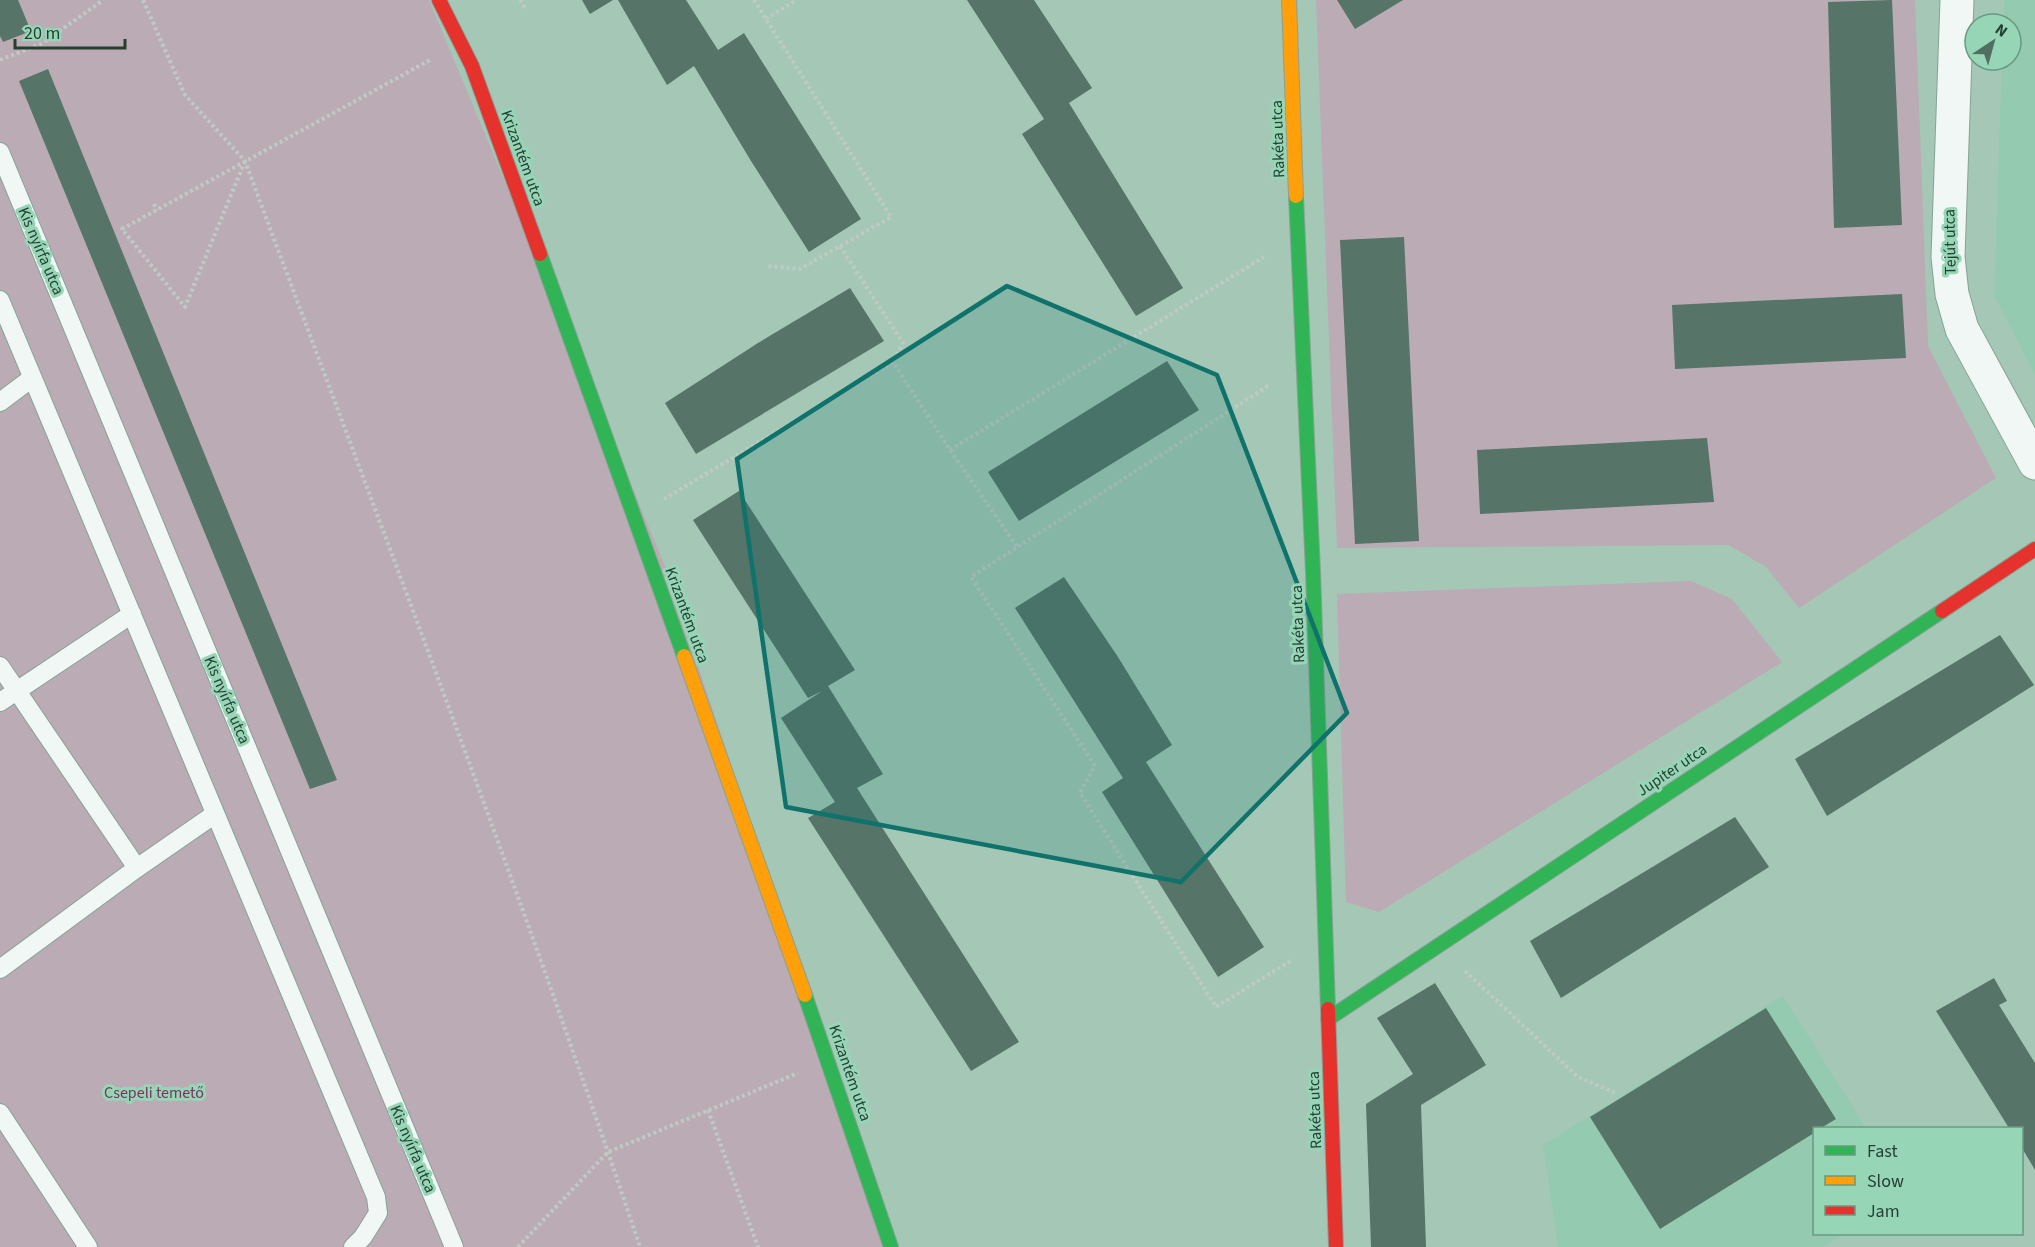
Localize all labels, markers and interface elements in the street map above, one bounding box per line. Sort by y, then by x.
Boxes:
scale bar [15,12,124,50]
north arrow [1963,12,2023,72]
text: N [1990,19,2012,43]
text: 20 m [24,21,60,46]
street label: Rakéta utca [1266,100,1290,178]
street label: Krizantém utca [495,107,551,209]
street label: Kis nyírfa utca [13,204,69,298]
street label: Tejút utca [1938,209,1962,275]
street label: Krizantém utca [659,564,715,666]
street label: Rakéta utca [1286,585,1310,663]
street label: Kis nyírfa utca [199,653,255,747]
street label: Jupiter utca [1633,738,1711,802]
street label: Krizantém utca [823,1022,877,1124]
street label: Rakéta utca [1303,1071,1327,1149]
park label: Csepeli temető [104,1082,204,1104]
street label: Kis nyírfa utca [385,1102,441,1196]
legend [1813,1127,2023,1235]
text: Fast [1867,1139,1898,1164]
text: Slow [1867,1169,1904,1194]
text: Jam [1867,1199,1900,1224]

